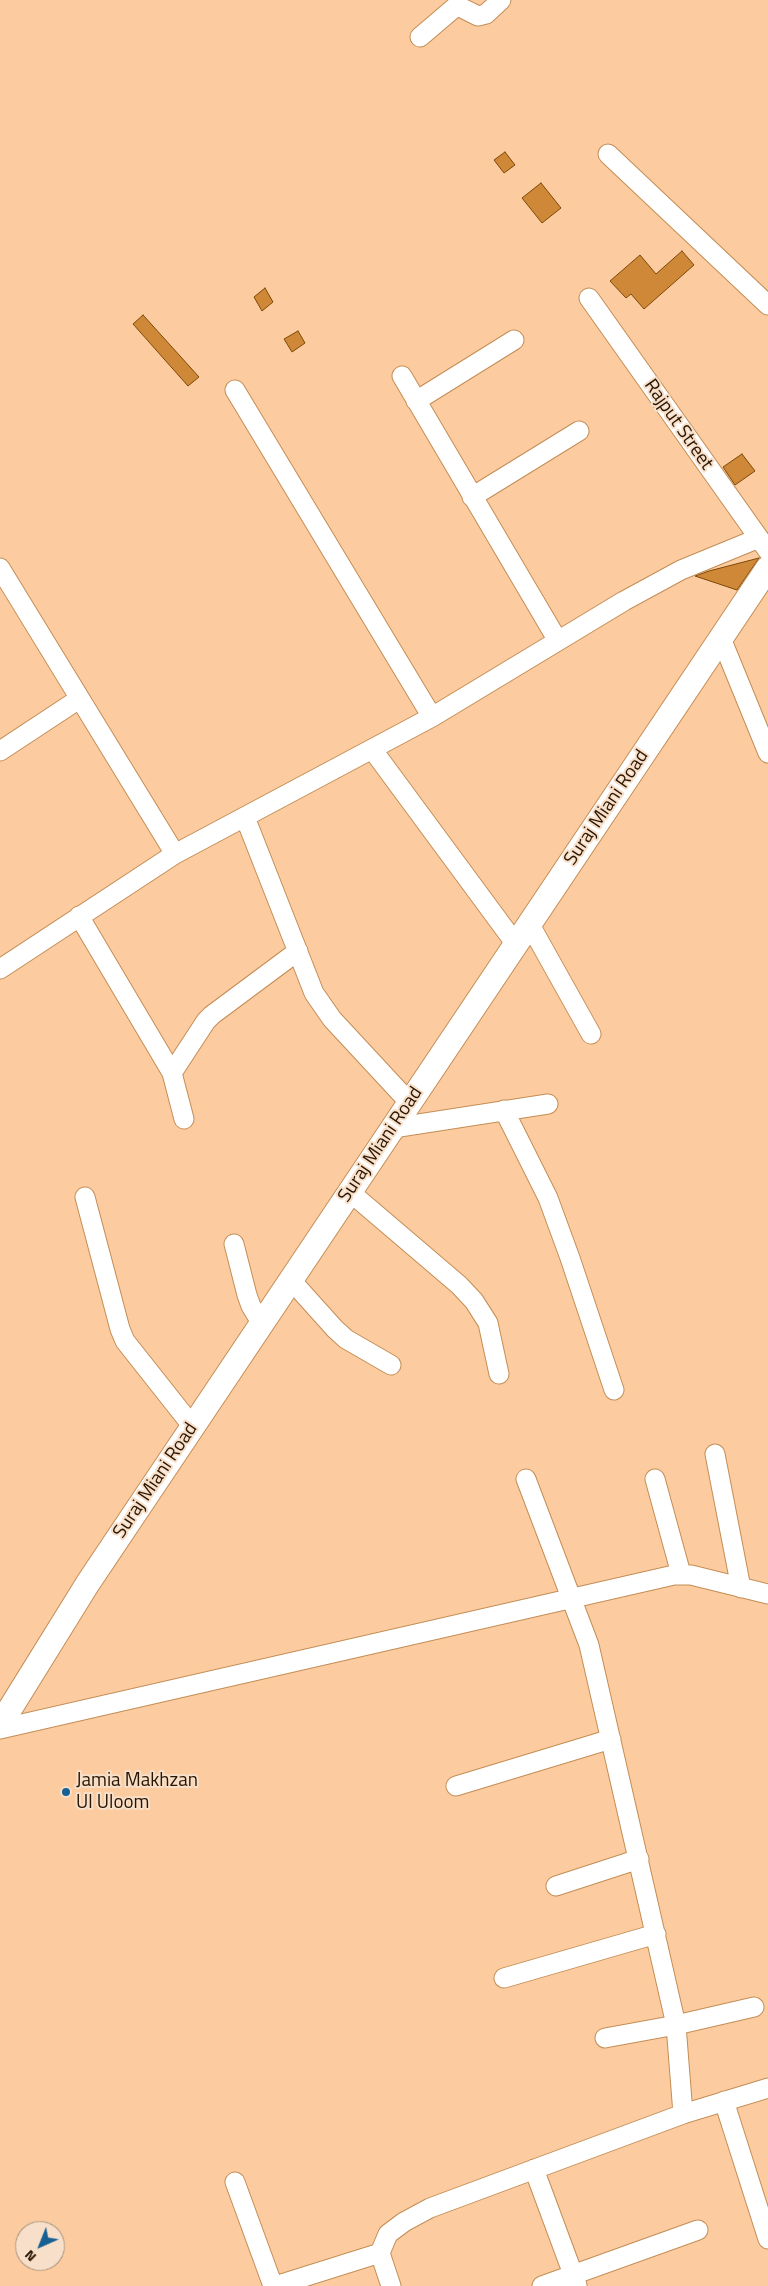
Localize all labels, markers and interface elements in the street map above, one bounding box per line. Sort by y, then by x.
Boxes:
street label: Rajput Street [638,375,718,475]
street label: Suraj Miani Road [560,746,654,870]
street label: Suraj Miani Road [334,1083,428,1207]
street label: Suraj Miani Road [109,1419,203,1543]
place label: Jamia Makhzan Ul Uloom [76,1770,198,1814]
marker: Jamia Makhzan Ul Uloom [60,1786,72,1798]
north arrow [15,2221,65,2271]
text: N [19,2246,41,2267]

